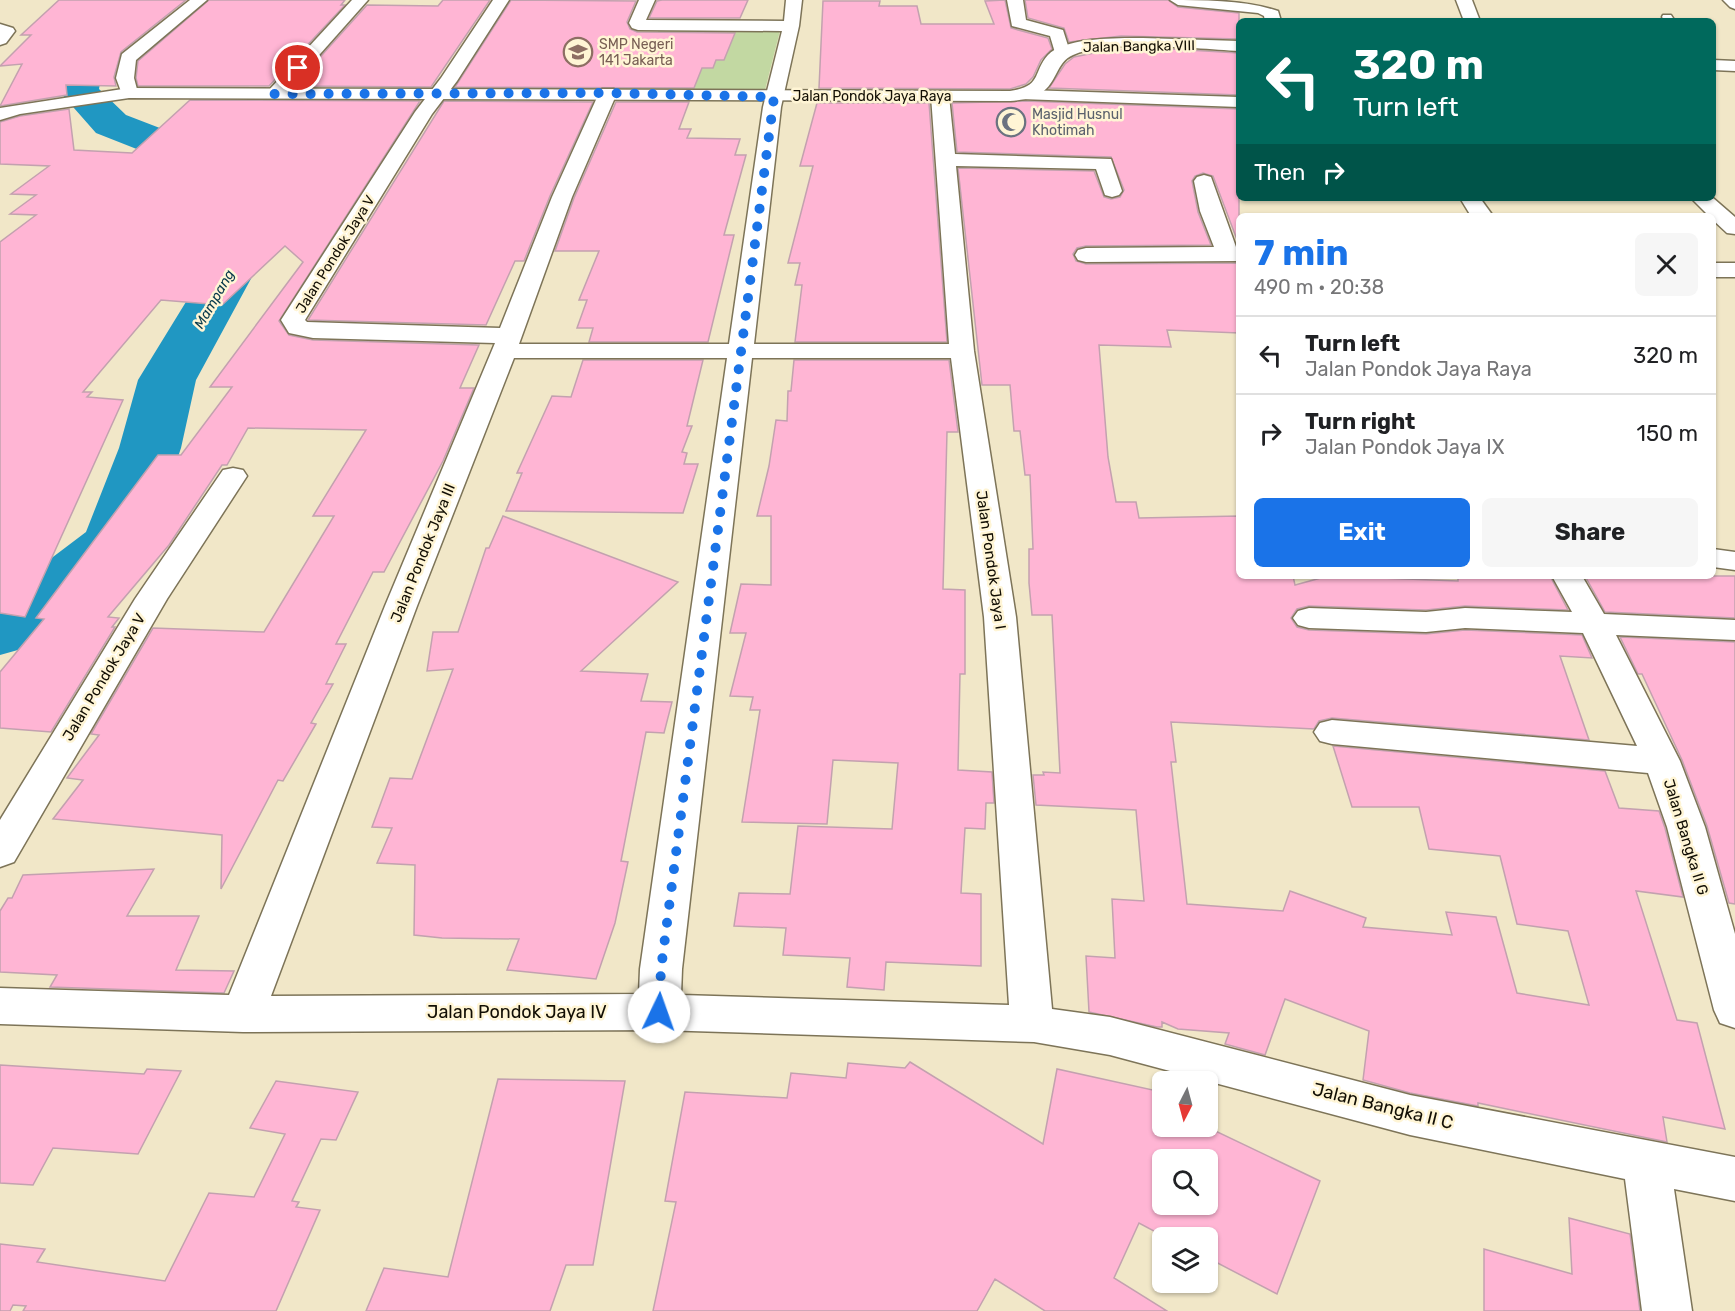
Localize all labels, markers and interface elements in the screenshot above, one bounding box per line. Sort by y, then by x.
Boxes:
school or university icon: SMP Negeri 141 Jakarta [562,36,594,68]
place label: SMP Negeri 141 Jakarta [599,36,673,69]
street label: Jalan Bangka VIII [1083,37,1195,56]
text: 320 m [1353,40,1484,90]
pin [272,42,323,93]
icon: left [1254,42,1332,120]
icon: arrive [281,51,314,84]
street label: Jalan Pondok Jaya Raya [793,88,951,105]
text: Turn left [1353,91,1458,123]
mosque icon: Masjid Husnul Khotimah [995,106,1027,138]
place label: Masjid Husnul Khotimah [1032,106,1123,139]
icon: right [1317,156,1350,189]
text: Then [1254,159,1305,186]
street label: Jalan Pondok Jaya V [292,192,379,316]
text: 7 min [1254,231,1349,274]
button: close [1635,233,1698,296]
water label: Mampang [191,267,238,332]
text: 490 m · 20:38 [1254,275,1384,299]
text: Turn left [1305,330,1400,357]
icon: left [1254,339,1287,372]
text: 320 m [1633,342,1698,369]
text: Jalan Pondok Jaya Raya [1305,357,1532,381]
text: Turn right [1305,408,1415,435]
icon: right [1254,417,1287,450]
text: 150 m [1637,420,1698,447]
text: Jalan Pondok Jaya IX [1305,435,1504,459]
street label: Jalan Pondok Jaya III [387,481,459,625]
street label: Jalan Pondok Jaya I [972,489,1010,631]
button: Exit [1254,498,1470,567]
button: Share [1482,498,1698,567]
street label: Jalan Pondok Jaya V [59,610,149,744]
street label: Jalan Bangka II G [1660,777,1712,897]
position arrow [627,980,691,1044]
street label: Jalan Pondok Jaya IV [427,1001,607,1023]
north arrow [1152,1071,1218,1137]
map controls [1152,1071,1218,1293]
street label: Jalan Bangka II C [1310,1078,1456,1134]
button: search [1152,1149,1218,1215]
button: layers [1152,1227,1218,1293]

